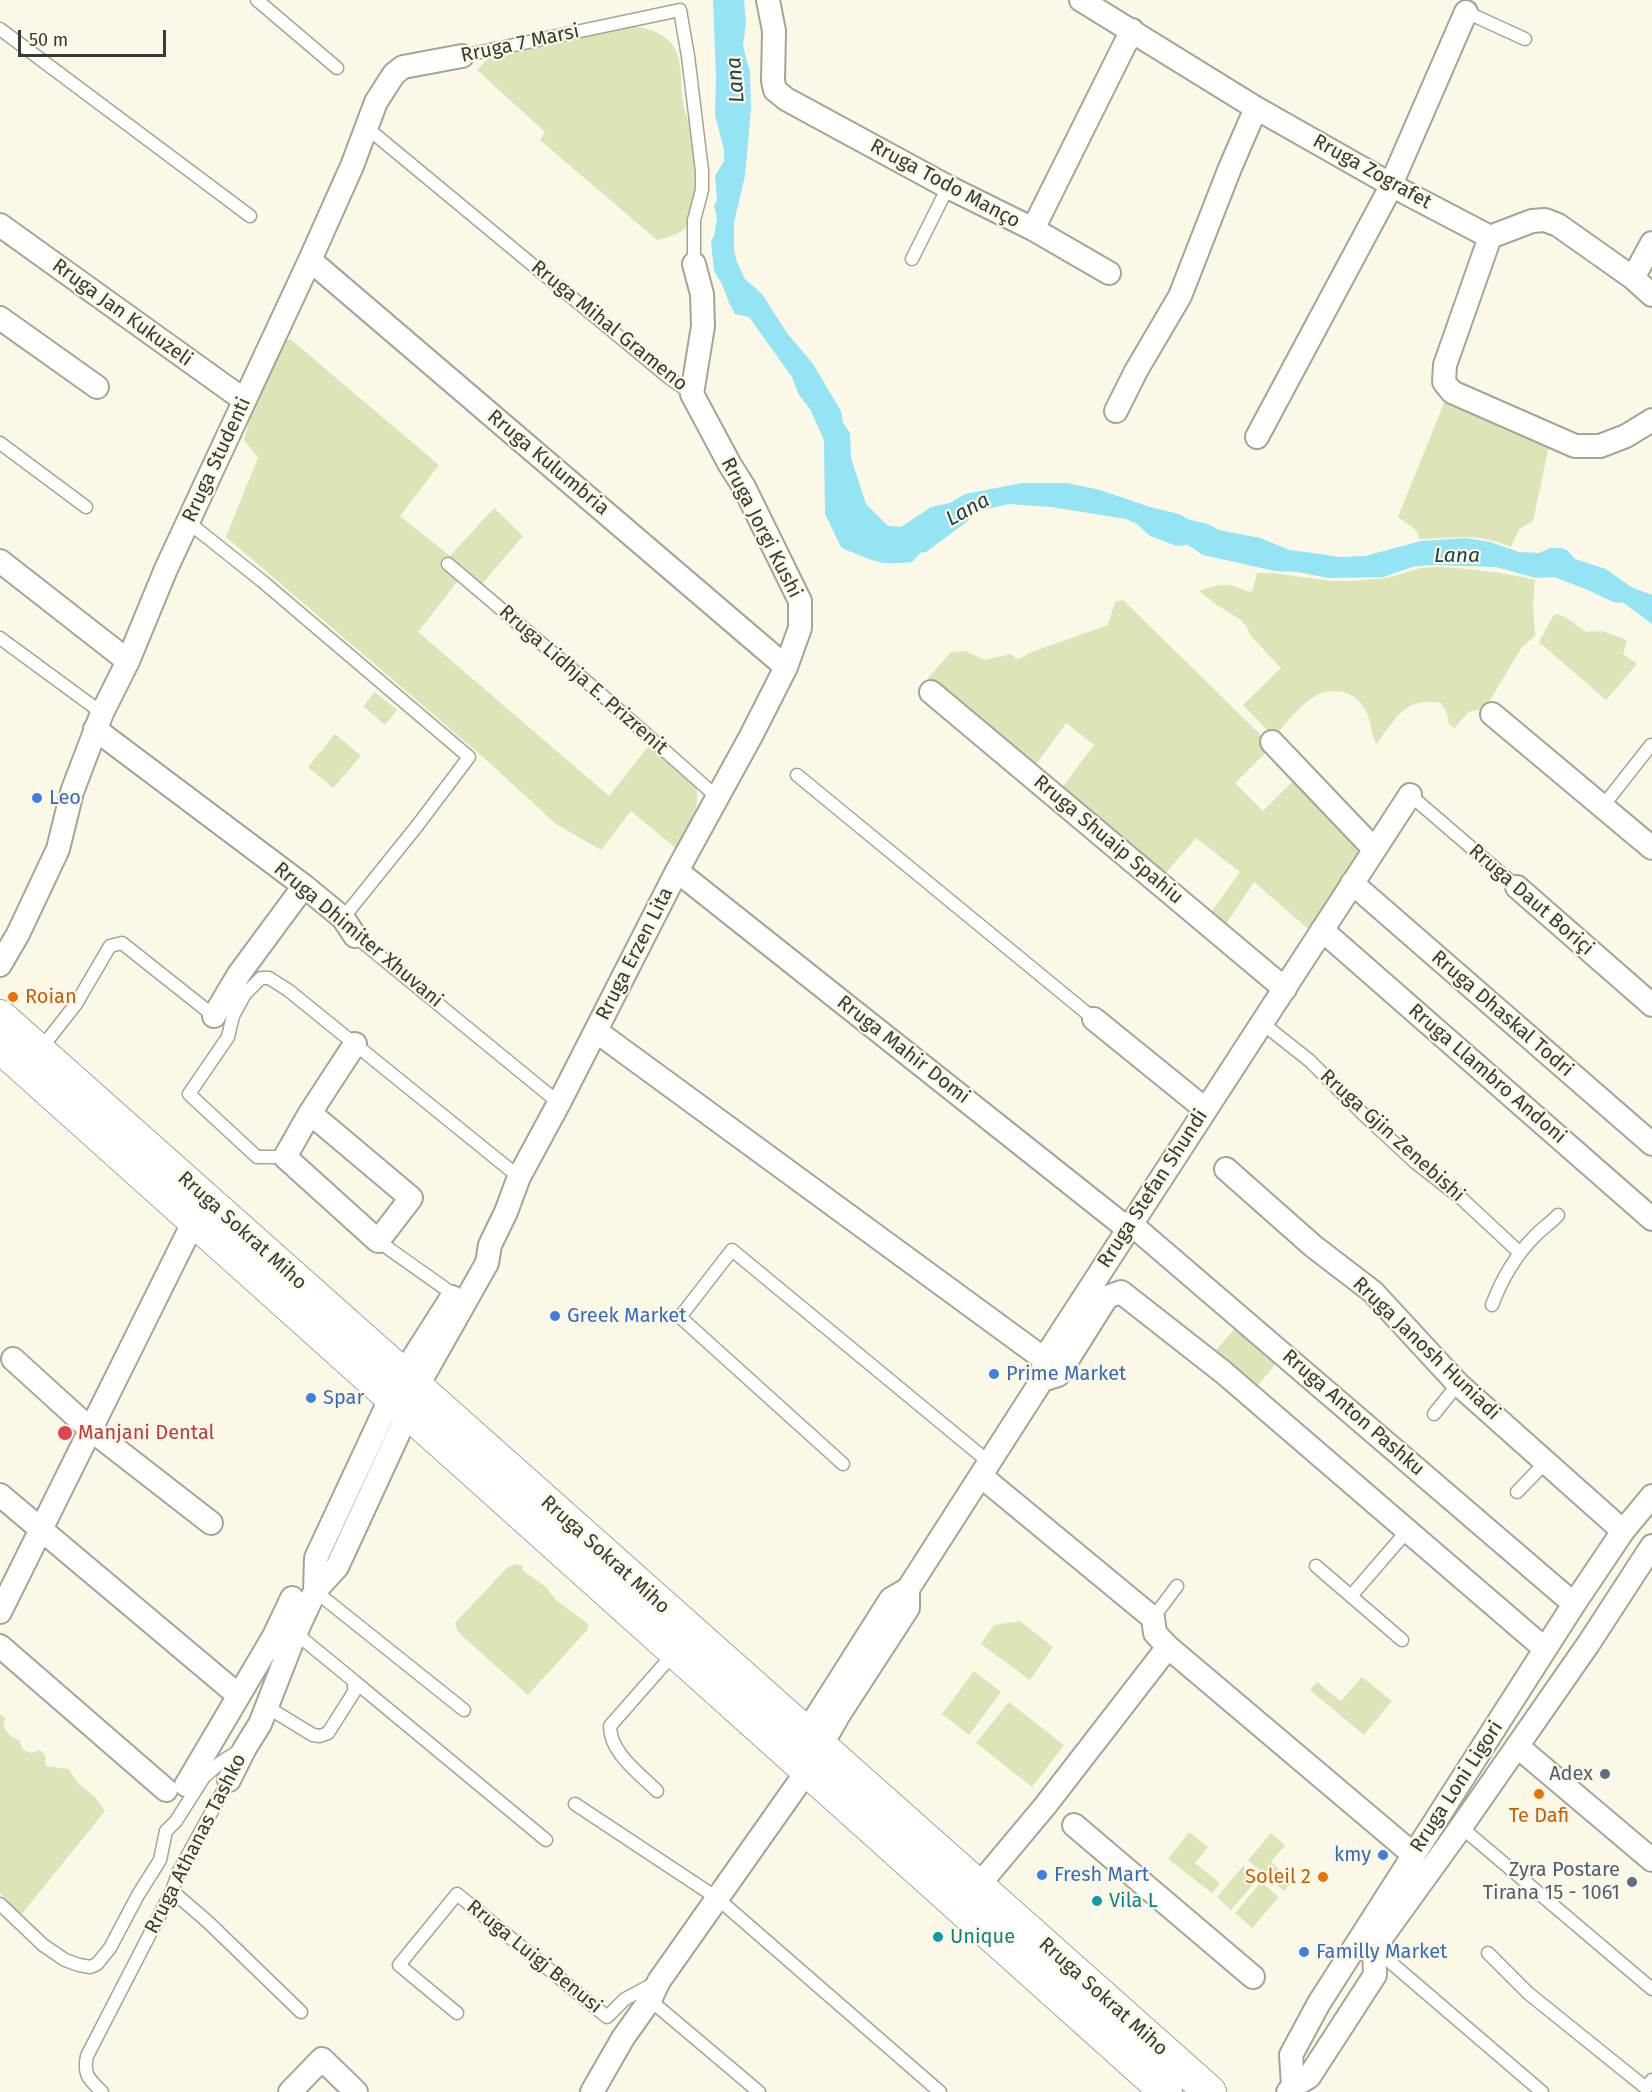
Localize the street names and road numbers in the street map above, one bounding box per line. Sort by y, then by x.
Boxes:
street label: Rruga 7 Marsi [458,20,582,68]
street label: Rruga Zografet [1308,129,1436,215]
street label: Rruga Todo Manço [866,134,1024,234]
street label: Rruga Jan Kukuzeli [47,254,197,372]
street label: Rruga Mihal Grameno [526,256,692,396]
street label: Rruga Studenti [178,394,256,526]
street label: Rruga Kulumbria [482,405,614,521]
street label: Rruga Jorgi Kushi [715,454,807,602]
street label: Rruga Lidhja E. Prizrenit [494,600,672,760]
street label: Rruga Shuaip Spahiu [1028,770,1188,910]
street label: Rruga Daut Boriçi [1464,839,1598,961]
street label: Rruga Dhimiter Xhuvani [269,857,447,1013]
street label: Rruga Erzen Lita [591,884,679,1024]
street label: Rruga Dhaskal Todri [1426,946,1578,1082]
street label: Rruga Mahir Domi [832,991,974,1109]
street label: Rruga Llambro Andoni [1403,999,1571,1149]
street label: Rruga Gjin Zenebishi [1315,1065,1469,1207]
street label: Rruga Stefan Shundi [1093,1105,1213,1273]
street label: Rruga Sokrat Miho [172,1167,312,1295]
street label: Rruga Janosh Huniadi [1347,1272,1505,1426]
street label: Rruga Anton Pashku [1277,1345,1429,1481]
street label: Rruga Sokrat Miho [535,1491,675,1619]
street label: Rruga Loni Ligori [1405,1717,1509,1857]
street label: Rruga Athanas Tashko [140,1750,252,1938]
street label: Rruga Luigj Benusi [461,1895,607,2019]
street label: Rruga Sokrat Miho [1033,1933,1173,2061]

